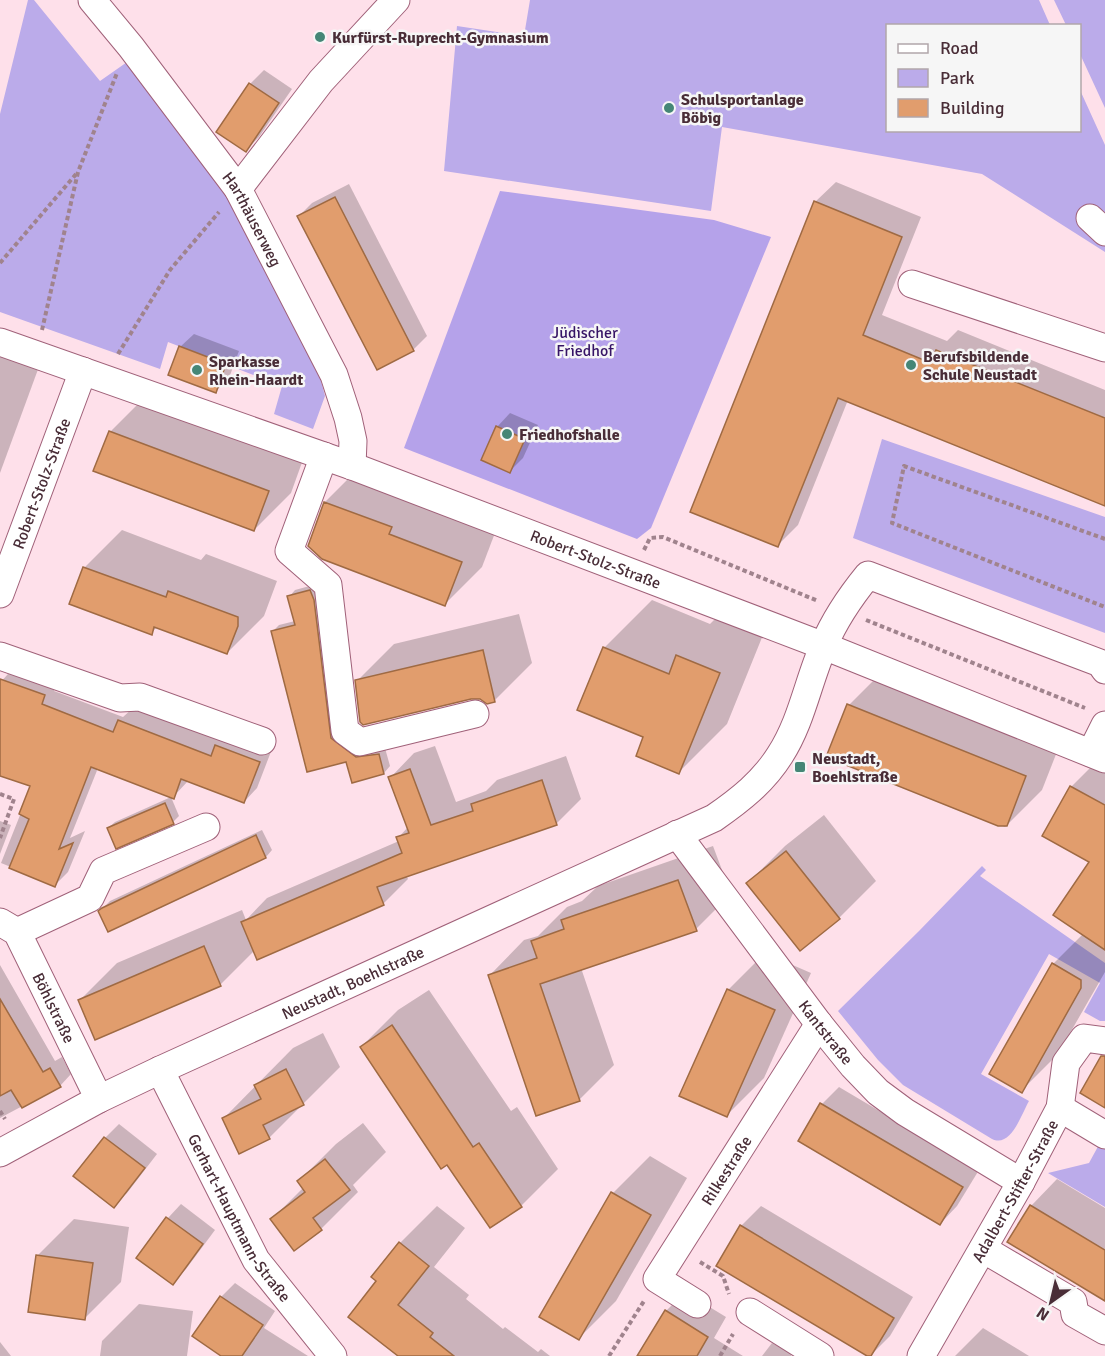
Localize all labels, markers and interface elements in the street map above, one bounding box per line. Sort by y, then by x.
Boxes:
legend [886,24,1081,132]
place label: Kurfürst-Ruprecht-Gymnasium [332,28,549,48]
marker: Kurfürst-Ruprecht-Gymnasium [313,30,327,44]
text: Road [940,37,979,59]
text: Park [940,67,975,89]
place label: Schulsportanlage Böbig [681,90,804,128]
text: Building [940,97,1004,119]
marker: Schulsportanlage Böbig [662,101,676,115]
street label: Harthäuserweg [217,168,285,270]
park label: Jüdischer Friedhof [552,323,618,361]
place label: Berufsbildende Schule Neustadt [923,347,1037,385]
place label: Sparkasse Rhein-Haardt [209,352,303,390]
marker: Berufsbildende Schule Neustadt [904,358,918,372]
marker: Sparkasse Rhein-Haardt [190,363,204,377]
street label: Robert-Stolz-Straße [9,415,76,552]
place label: Friedhofshalle [519,425,620,445]
marker: Friedhofshalle [500,427,514,441]
street label: Robert-Stolz-Straße [527,526,664,594]
place label: Neustadt, Boehlstraße [812,749,898,787]
marker: Neustadt, Boehlstraße [793,760,807,774]
street label: Neustadt, Boehlstraße [279,942,427,1024]
street label: Böhlstraße [28,970,79,1047]
street label: Kantstraße [794,997,857,1069]
street label: Adalbert-Stifter-Straße [968,1116,1063,1266]
street label: Gerhart-Hauptmann-Straße [183,1131,295,1306]
street label: Rilkestraße [697,1132,757,1209]
north arrow [1021,1272,1081,1332]
text: N [1033,1302,1053,1325]

